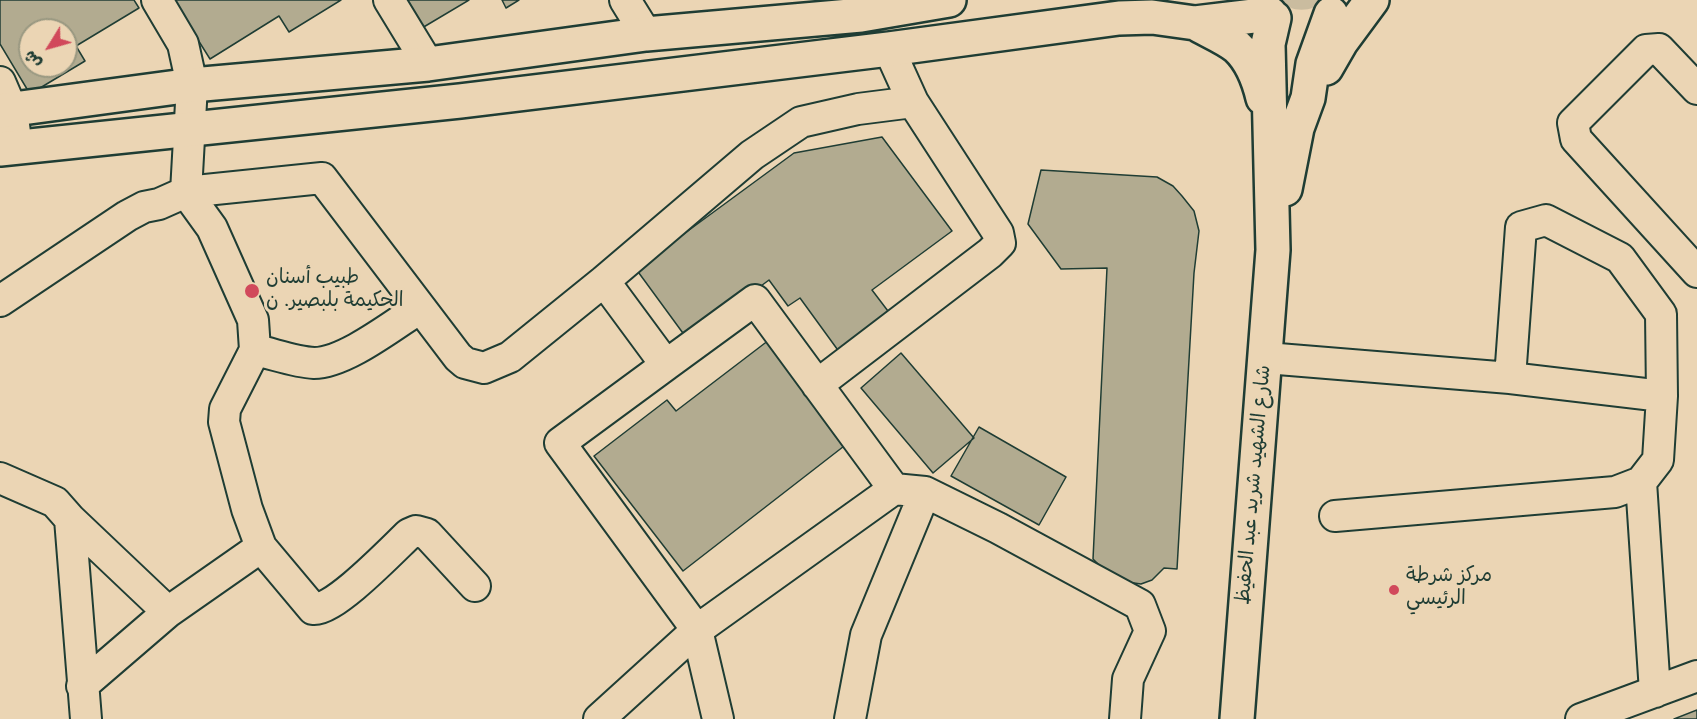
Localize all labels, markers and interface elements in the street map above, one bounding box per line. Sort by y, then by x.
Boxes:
north arrow [18,18,78,78]
text: ش [22,45,48,71]
place label: طبيب أسنان الحكيمة بلبصير. ن [266,268,404,315]
marker: طبيب أسنان الحكيمة بلبصير. ن [243,282,261,300]
street label: شارع الشهيد شريد عبد الحفيظ [1234,364,1278,606]
place label: مركز شرطة الرئيسي [1406,566,1492,613]
marker: مركز شرطة الرئيسي [1387,583,1401,597]

